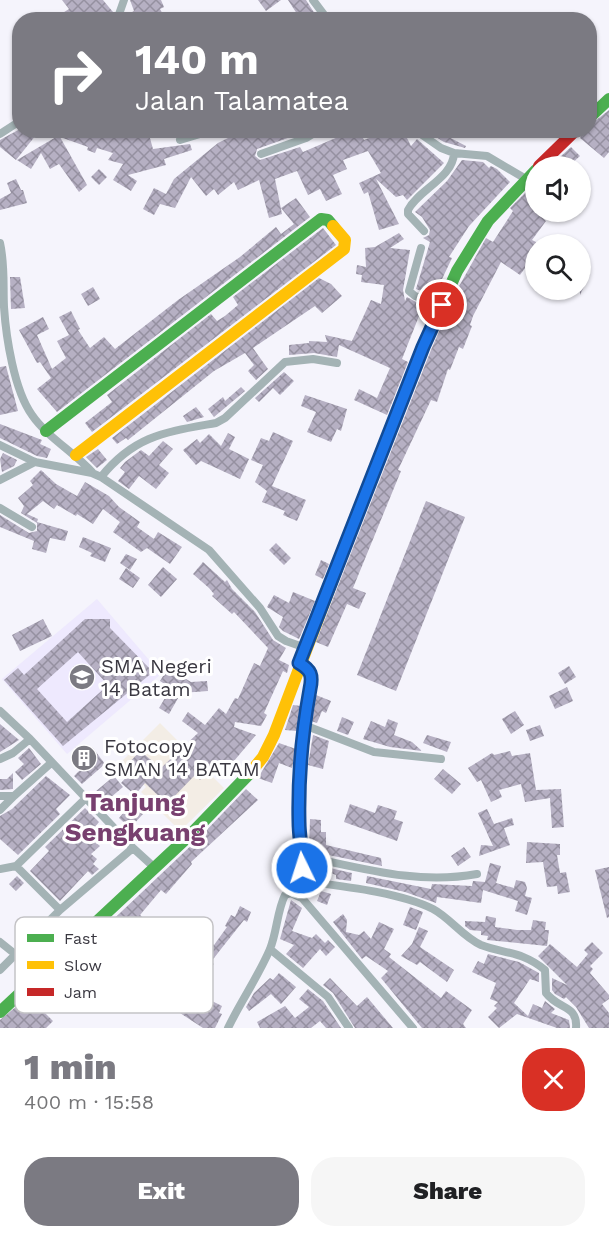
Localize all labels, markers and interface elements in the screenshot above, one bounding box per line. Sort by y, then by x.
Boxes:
text: 140 m [135,35,259,84]
icon: right [36,36,114,114]
text: Jalan Talamatea [135,85,349,117]
map controls [525,156,591,300]
button: sound [525,156,591,222]
button: search [525,234,591,300]
pin [416,279,467,330]
icon: arrive [425,288,458,321]
place label: SMA Negeri 14 Batam [101,654,212,701]
school or university icon: SMA Negeri 14 Batam [67,662,97,692]
place label: Fotocopy SMAN 14 BATAM [104,734,260,781]
building icon: Fotocopy SMAN 14 BATAM [69,743,99,773]
district label: Tanjung Sengkuang [65,787,206,847]
position arrow [270,836,334,900]
legend [15,917,213,1013]
text: Fast [64,929,97,948]
text: Slow [64,956,102,975]
text: Jam [64,983,97,1002]
text: 1 min [24,1046,117,1088]
button: close [522,1048,585,1111]
text: 400 m · 15:58 [24,1090,154,1114]
button: Exit [24,1157,299,1226]
button: Share [311,1157,585,1226]

